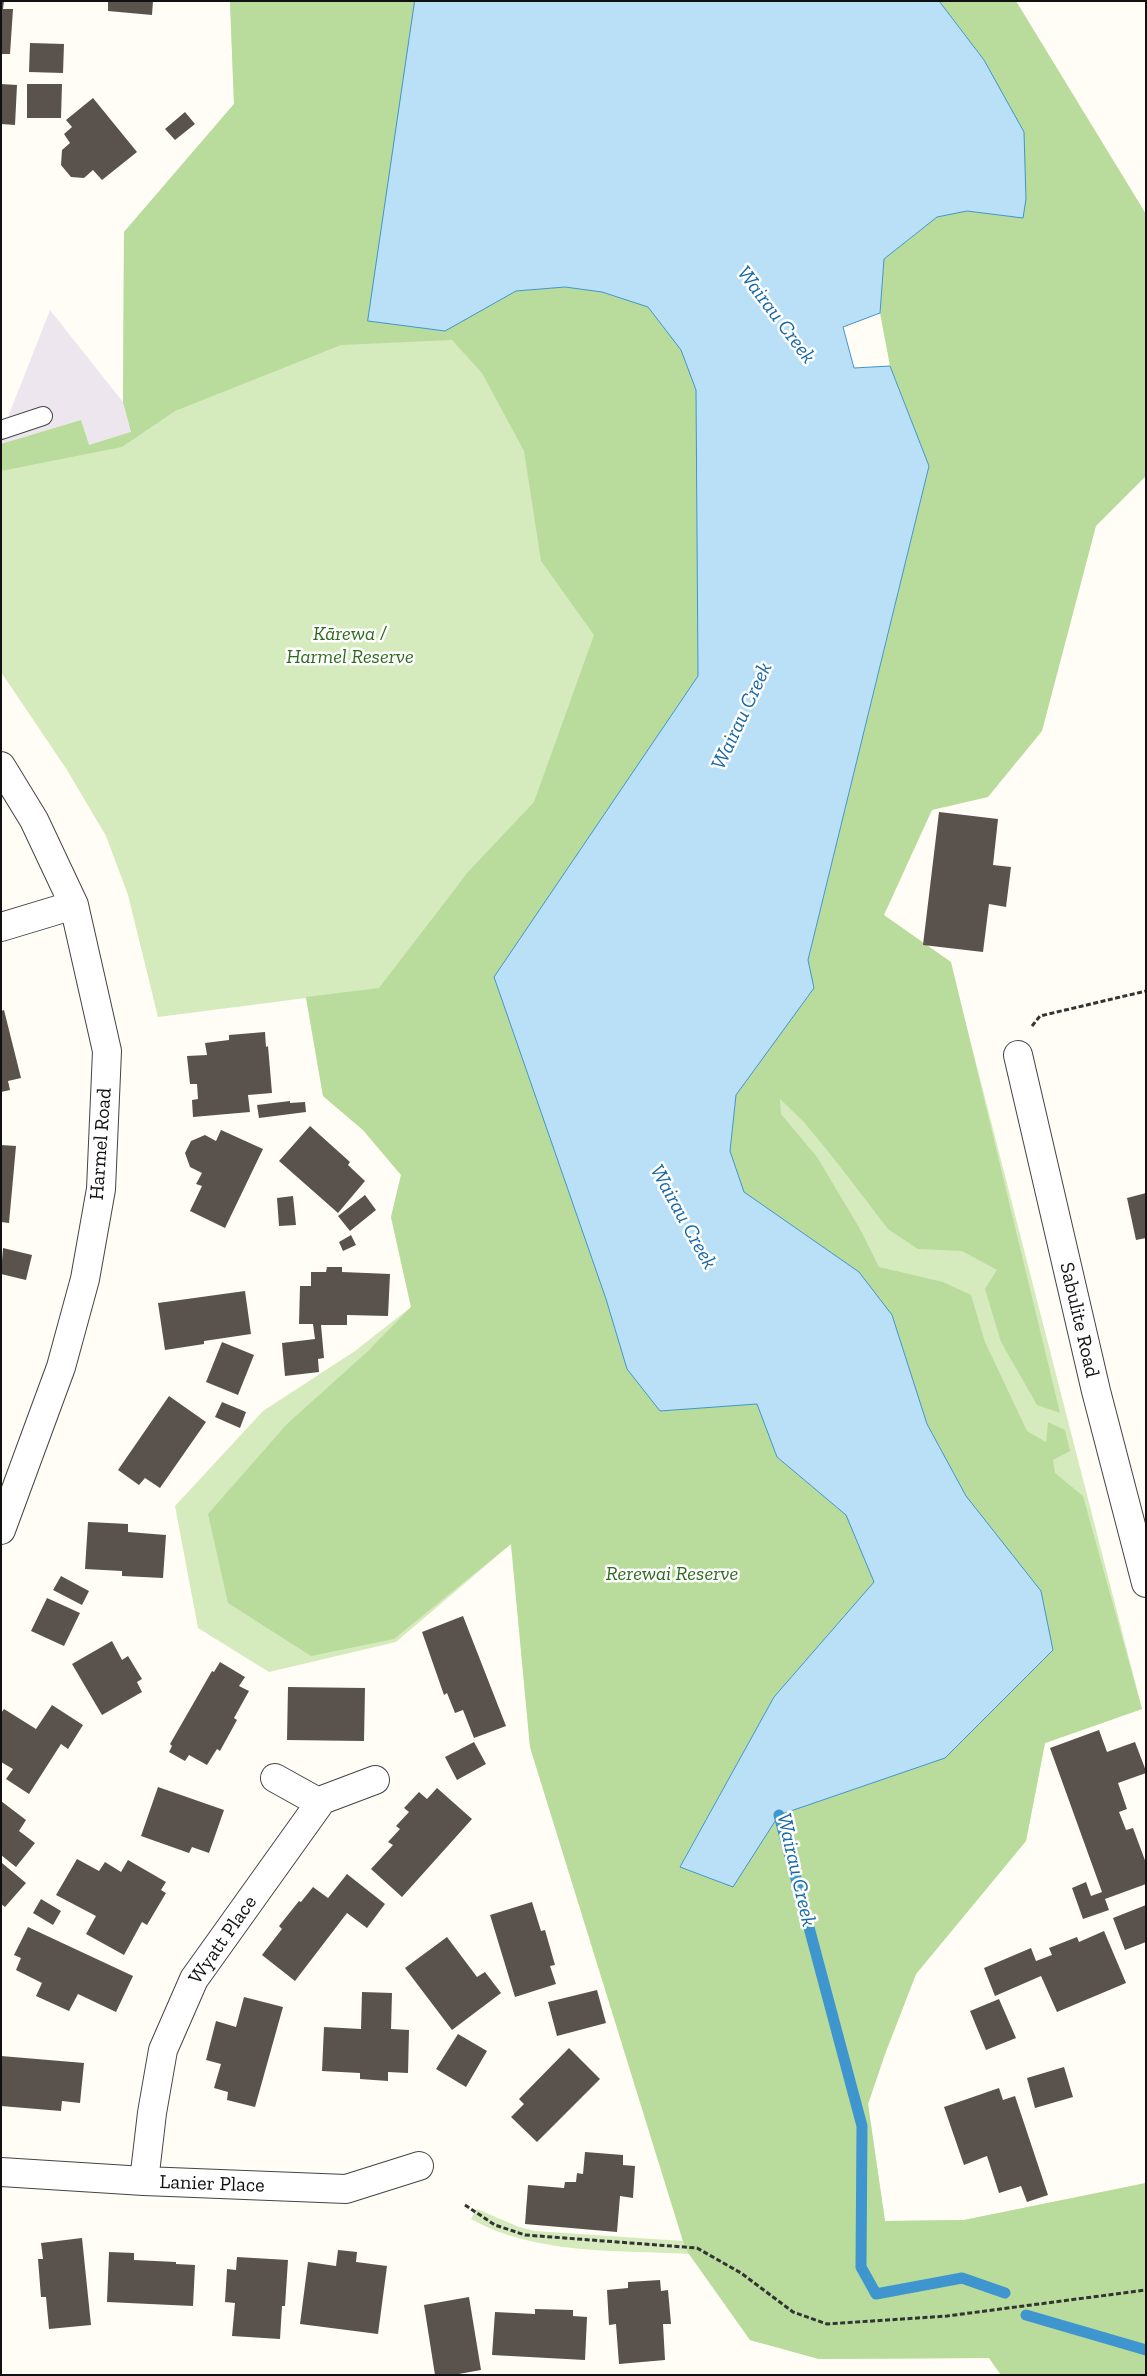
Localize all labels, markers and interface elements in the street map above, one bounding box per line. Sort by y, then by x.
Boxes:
water label: Wairau Creek [731,261,821,369]
park label: Kārewa / Harmel Reserve [286,622,414,669]
water label: Wairau Creek [706,658,778,774]
street label: Harmel Road [85,1087,117,1201]
water label: Wairau Creek [644,1160,722,1274]
street label: Sabulite Road [1054,1260,1104,1380]
park label: Rerewai Reserve [606,1562,738,1586]
water label: Wairau Creek [771,1811,821,1929]
street label: Wyatt Place [184,1891,262,1989]
street label: Lanier Place [159,2170,265,2198]

